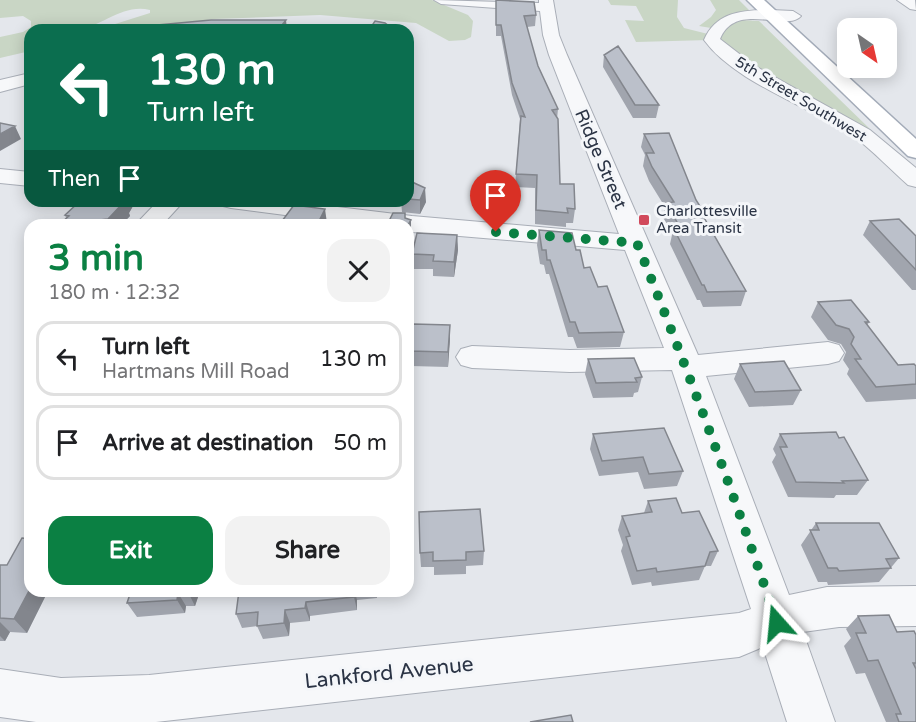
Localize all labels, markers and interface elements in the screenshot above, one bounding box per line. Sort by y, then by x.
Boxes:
north arrow [837,18,897,78]
map controls [837,18,897,78]
text: 130 m [147,45,276,96]
icon: left [48,48,126,126]
street label: 5th Street Southwest [732,53,870,146]
text: Turn left [147,96,254,129]
street label: Ridge Street [570,106,632,212]
icon: arrive [113,162,146,195]
text: Then [48,166,101,192]
pin [470,170,521,232]
icon: arrive [479,179,512,212]
place label: Charlottesville Area Transit [656,202,757,237]
marker: Charlottesville Area Transit [637,213,651,227]
text: 3 min [48,237,144,280]
button: close [327,239,390,302]
text: 180 m · 12:32 [48,281,180,305]
text: Turn left [102,334,190,360]
icon: left [51,342,84,375]
text: 130 m [320,346,387,372]
text: Hartmans Mill Road [102,360,290,384]
icon: arrive [51,426,84,459]
text: Arrive at destination [102,430,313,456]
text: 50 m [333,430,387,456]
button: Exit [48,516,213,585]
button: Share [225,516,390,585]
position arrow [745,591,809,655]
street label: Lankford Avenue [303,652,475,694]

